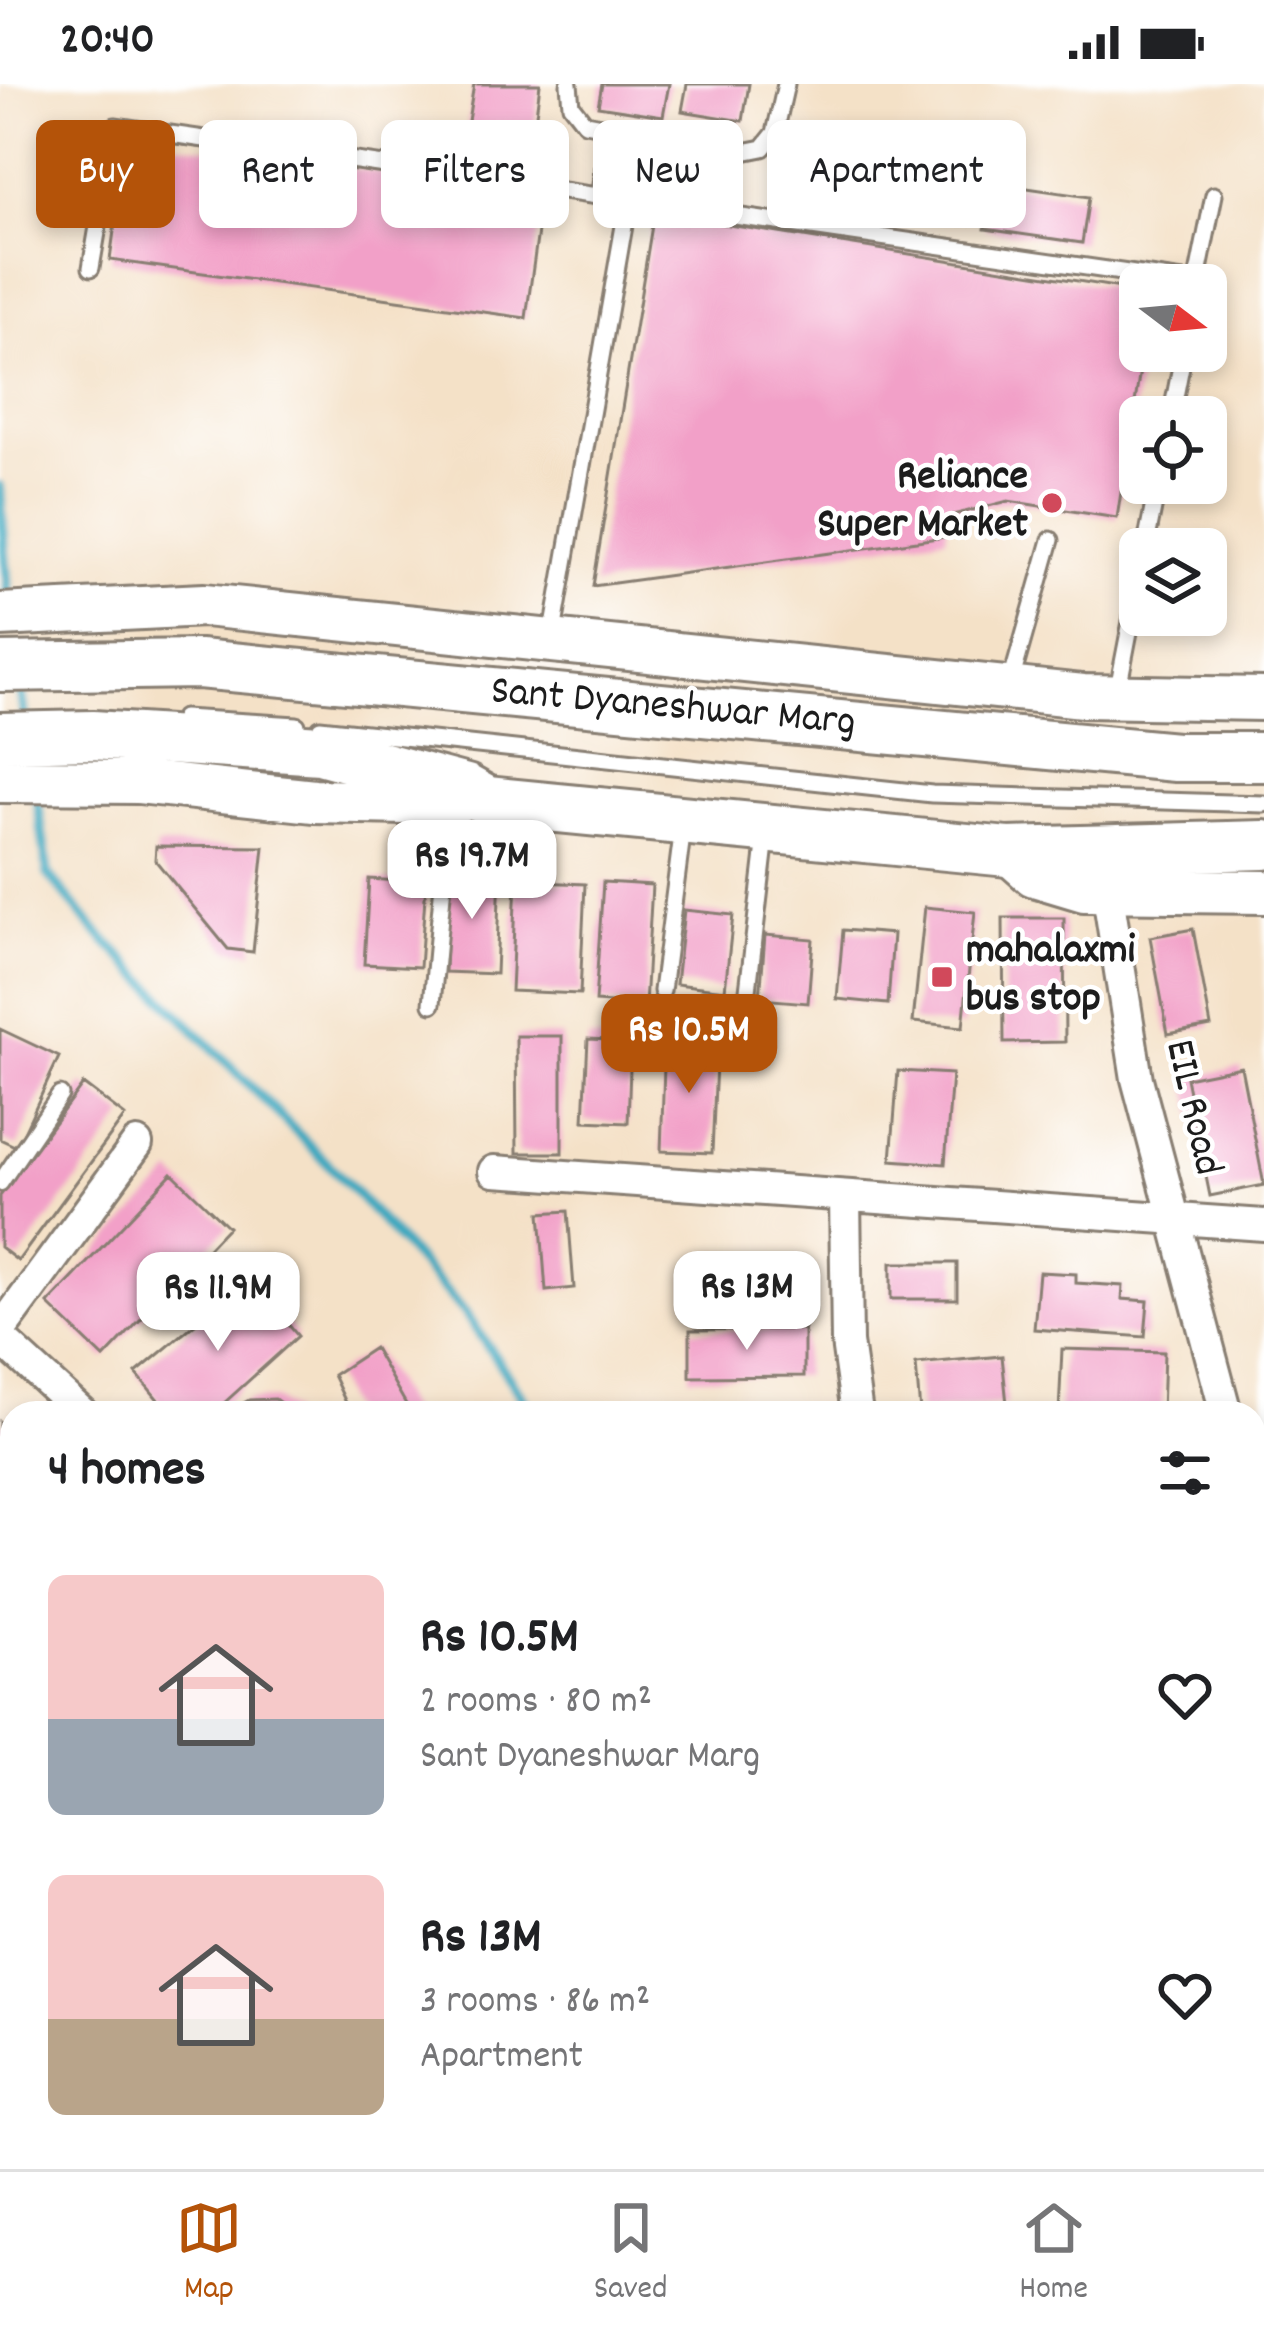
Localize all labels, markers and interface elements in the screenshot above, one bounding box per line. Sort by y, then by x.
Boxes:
text: 20:40 [60,10,155,74]
chip: Buy [36,120,175,228]
chip: Rent [199,120,357,228]
chip: Filters [381,120,569,228]
chip: New [593,120,743,228]
chip: Apartment [767,120,1026,228]
north arrow [1119,264,1227,372]
map controls [1119,264,1227,636]
button: locate [1119,396,1227,504]
place label: Reliance Super Market [817,449,1028,557]
marker: Reliance Super Market [1039,490,1065,516]
button: layers [1119,528,1227,636]
street label: Sant Dyaneshwar Marg [488,663,858,755]
pin: Rs 19.7M [348,820,596,922]
text: Rs 19.7M [414,831,530,886]
place label: mahalaxmi bus stop [966,923,1136,1031]
marker: mahalaxmi bus stop [929,964,955,990]
pin: Rs 10.5M [565,994,813,1096]
text: Rs 10.5M [628,1005,750,1060]
street label: EIL Road [1146,1034,1236,1182]
pin: Rs 13M [649,1251,845,1353]
pin: Rs 11.9M [94,1252,342,1354]
text: Rs 13M [700,1262,794,1317]
text: Rs 11.9M [164,1263,272,1318]
text: 4 homes [48,1437,206,1509]
icon: filters [1152,1440,1218,1506]
text: Rs 10.5M [420,1604,579,1676]
icon: home [144,1623,288,1767]
icon: heart [1152,1662,1218,1728]
text: 2 rooms · 80 m² [420,1676,652,1731]
text: Sant Dyaneshwar Marg [420,1731,760,1786]
text: Rs 13M [420,1904,542,1976]
icon: home [144,1923,288,2067]
icon: heart [1152,1962,1218,2028]
text: 3 rooms · 86 m² [420,1976,650,2031]
text: Apartment [420,2031,583,2086]
tab: Map [176,2195,242,2314]
tab: Saved [594,2195,667,2314]
tab: Home [1019,2195,1088,2314]

